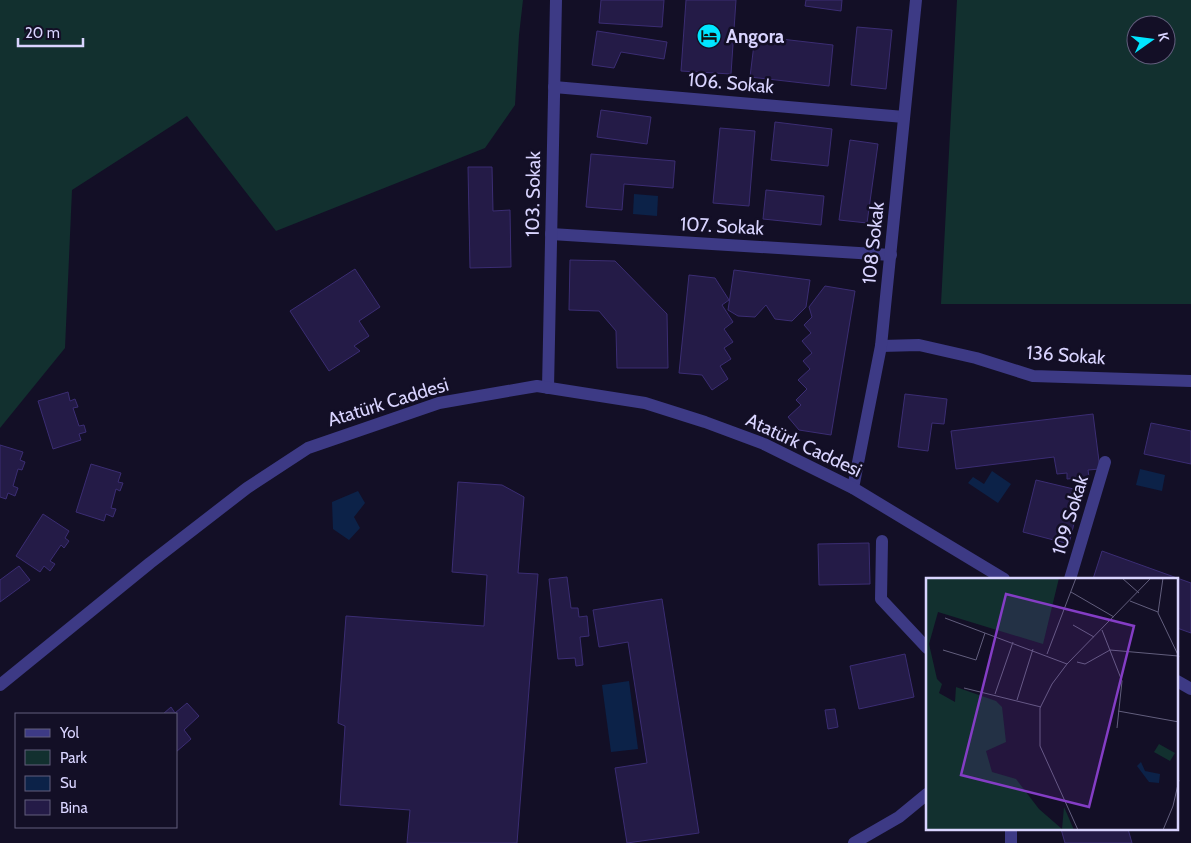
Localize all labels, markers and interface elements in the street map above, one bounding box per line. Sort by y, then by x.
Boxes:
scale bar [18,15,82,47]
north arrow [1126,15,1176,65]
hotel icon: Angora [696,23,722,49]
text: 20 m [25,24,60,42]
place label: Angora [726,25,785,48]
text: K [1154,30,1173,44]
street label: 106. Sokak [687,68,775,98]
street label: 103. Sokak [521,151,545,237]
street label: 108 Sokak [857,200,889,285]
street label: 107. Sokak [680,212,765,240]
street label: 136 Sokak [1026,341,1107,369]
street label: Atatürk Caddesi [325,373,451,431]
street label: Atatürk Caddesi [742,408,866,482]
street label: 109 Sokak [1047,472,1093,558]
inset map [926,578,1178,830]
legend [15,713,178,828]
text: Yol [59,724,79,742]
text: Park [60,749,87,767]
text: Su [60,774,77,792]
text: Bina [60,799,88,817]

